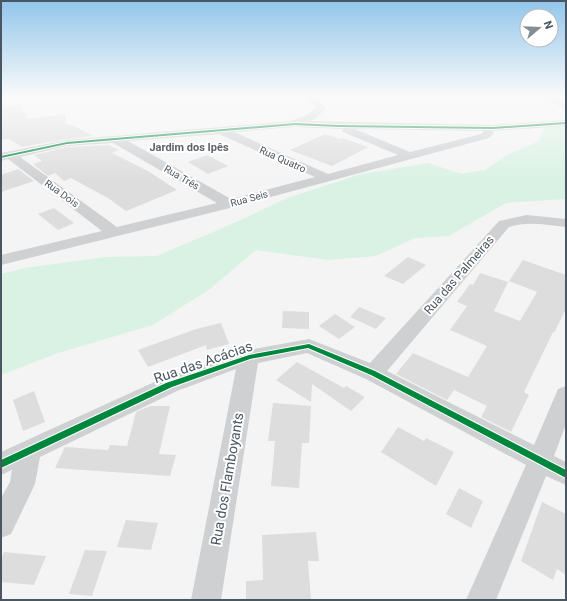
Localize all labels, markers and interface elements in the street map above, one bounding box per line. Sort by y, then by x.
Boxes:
north arrow [519,8,559,48]
text: N [541,19,555,31]
district label: Jardim dos Ipês [149,141,229,154]
street label: Rua Quatro [258,144,308,175]
street label: Rua Três [162,163,201,192]
street label: Rua Dois [43,177,81,209]
street label: Rua Seis [229,188,269,209]
street label: Rua das Palmeiras [421,233,497,317]
street label: Rua das Acácias [152,338,254,386]
street label: Rua dos Flamboyants [207,411,247,547]

